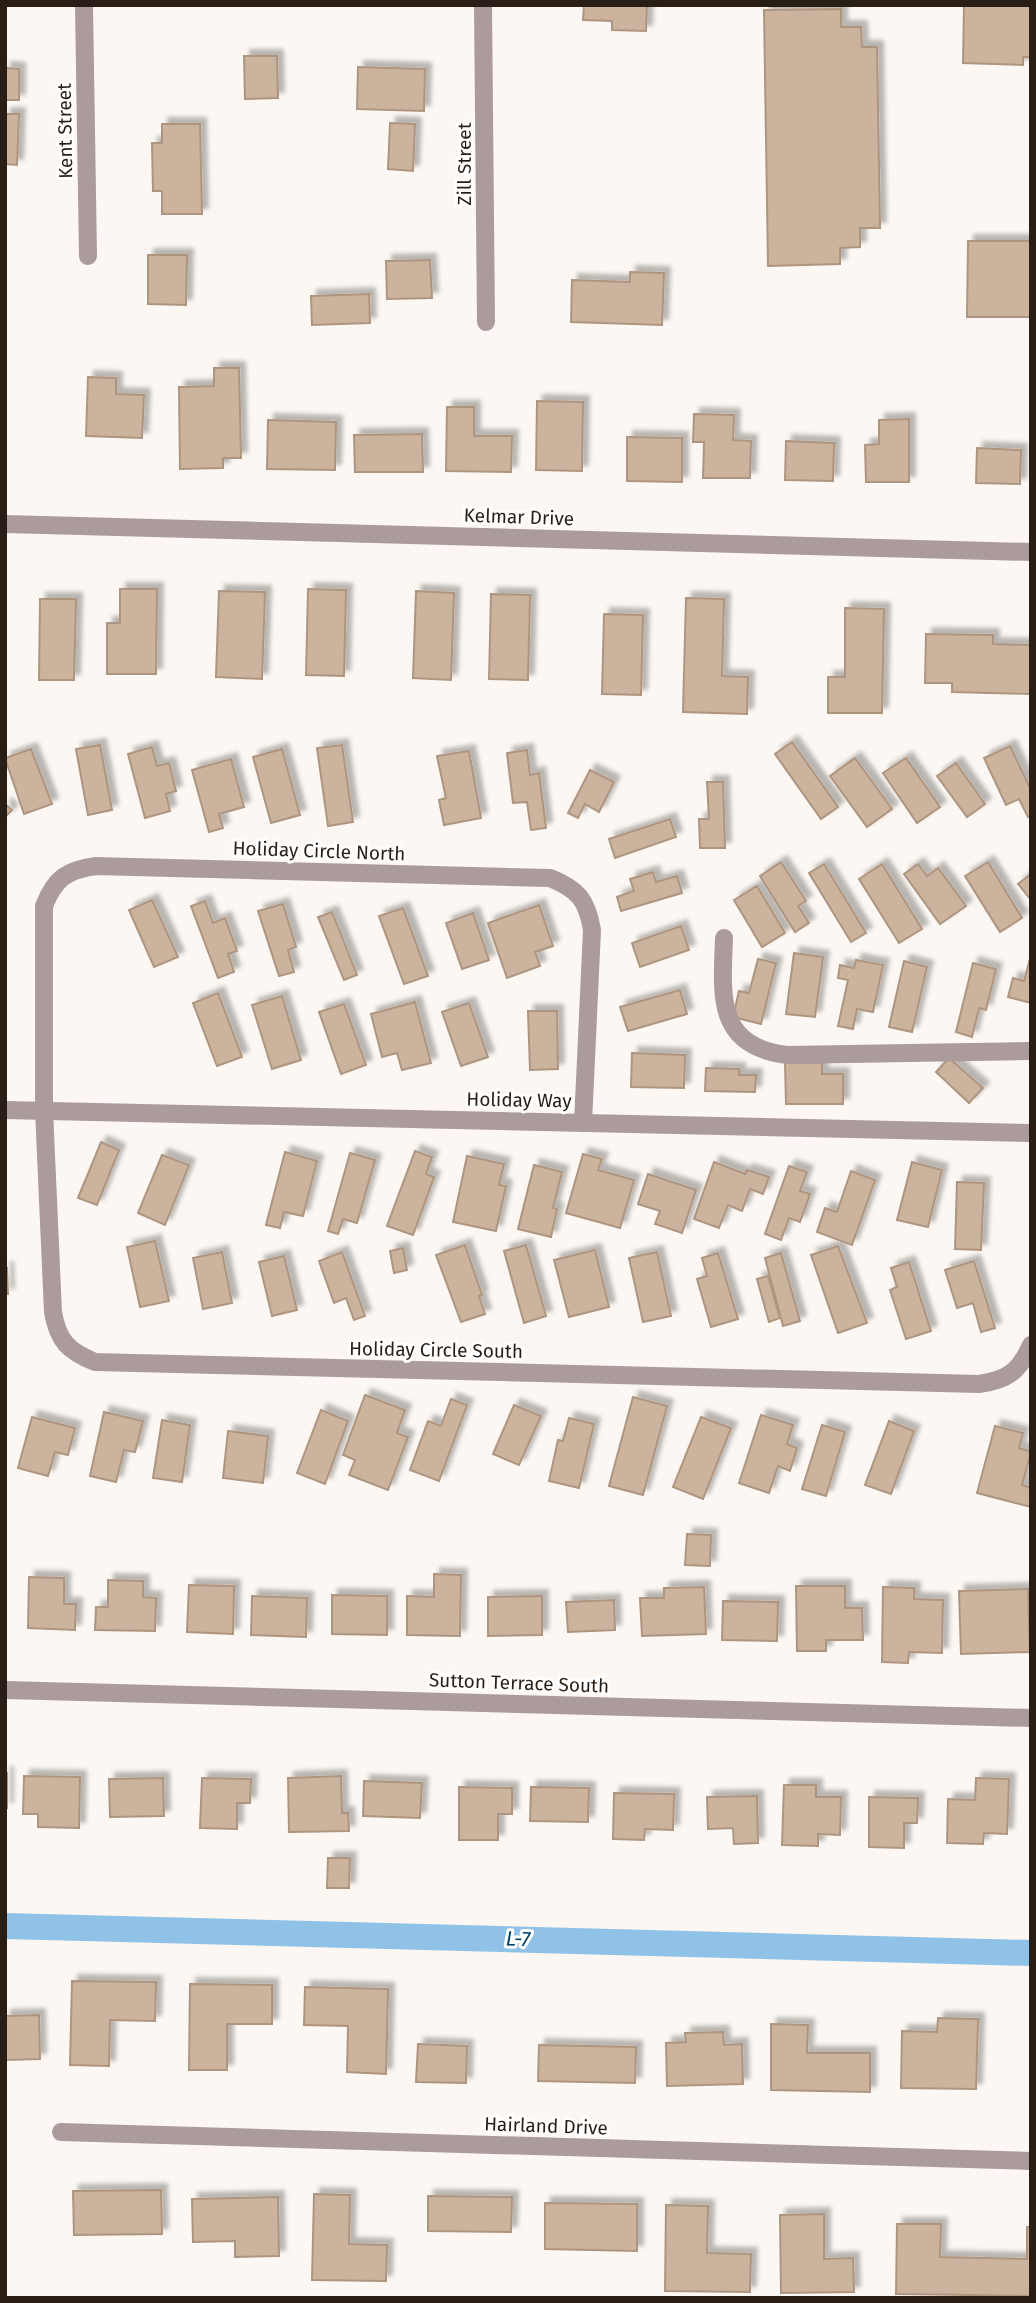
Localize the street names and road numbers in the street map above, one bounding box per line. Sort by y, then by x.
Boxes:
street label: Kent Street [53,83,77,179]
street label: Zill Street [453,122,476,206]
street label: Kelmar Drive [463,504,575,530]
street label: Holiday Circle North [232,836,406,866]
street label: Holiday Way [466,1088,572,1112]
street label: Holiday Circle South [349,1337,523,1363]
street label: Sutton Terrace South [429,1668,609,1698]
street label: Hairland Drive [484,2112,608,2140]

